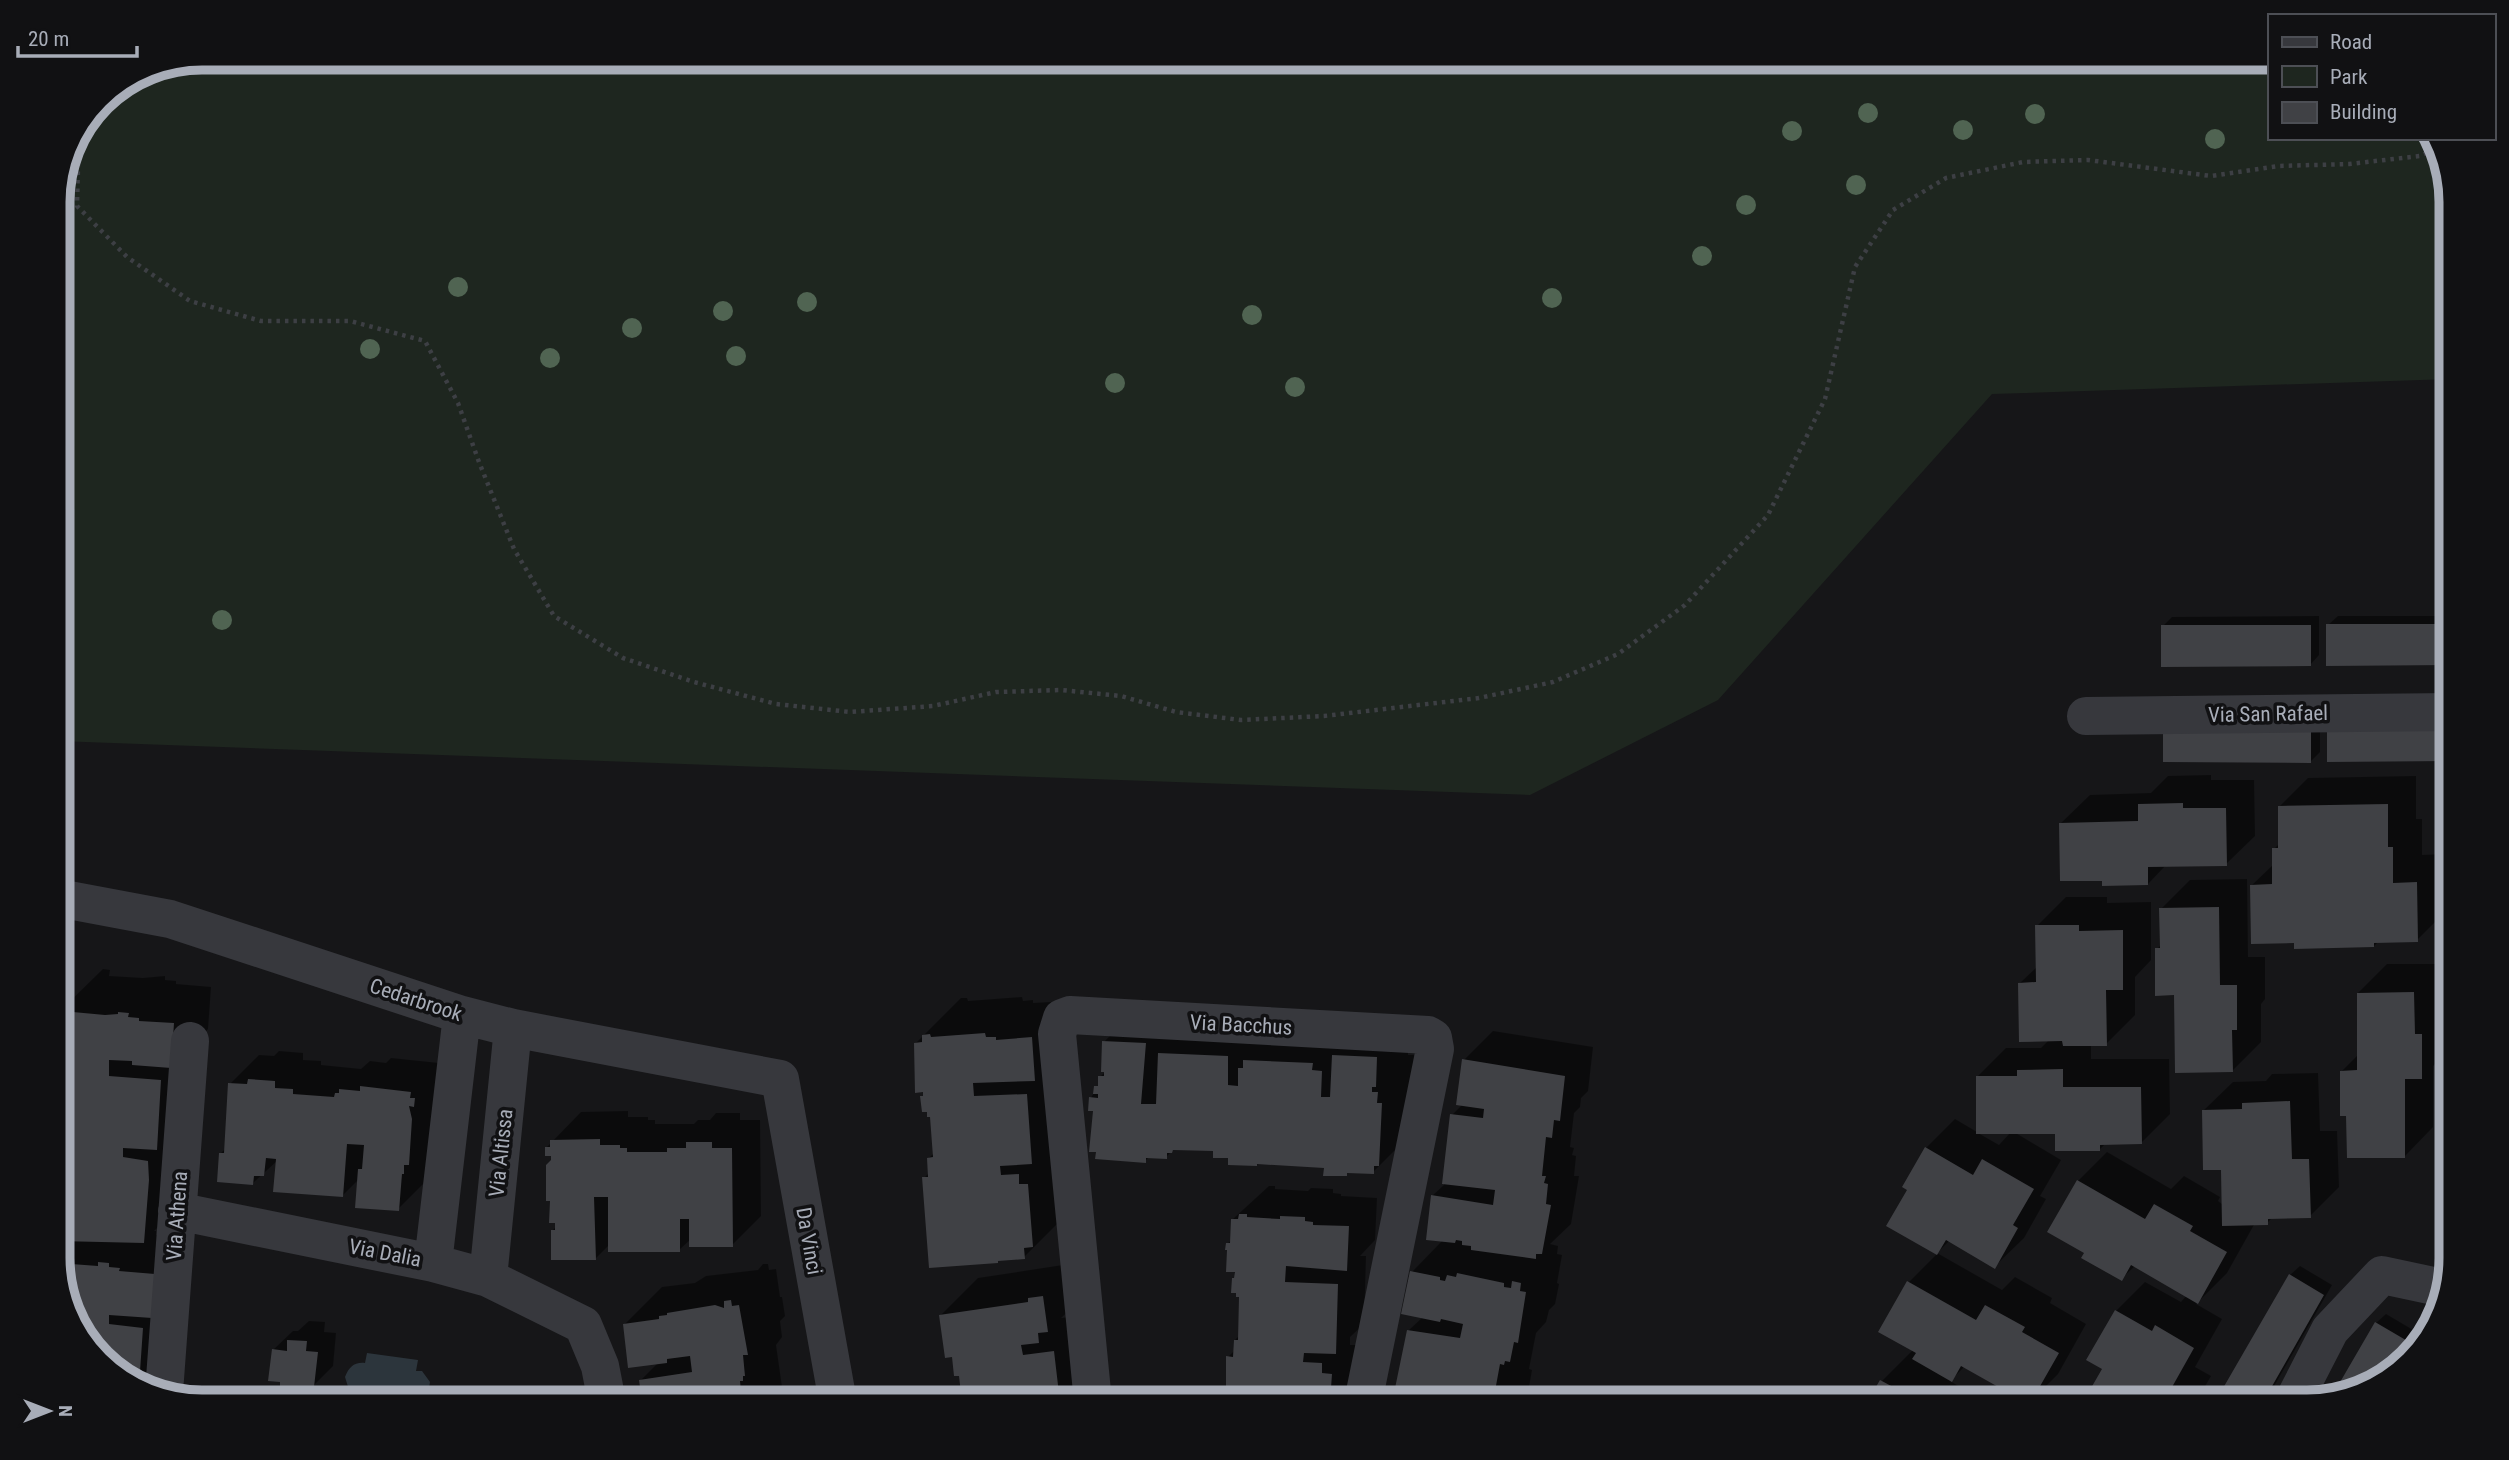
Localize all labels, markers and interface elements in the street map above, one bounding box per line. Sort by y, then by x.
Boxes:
scale bar [18,14,136,58]
legend [2268,14,2495,140]
text: 20 m [28,27,69,51]
text: Road [2330,30,2372,54]
text: Park [2330,65,2368,89]
text: Building [2330,100,2397,124]
street label: Via San Rafael [2208,701,2328,727]
street label: Cedarbrook [367,974,466,1026]
street label: Via Bacchus [1189,1010,1293,1040]
street label: Via Altissa [484,1108,518,1198]
street label: Via Athena [162,1170,192,1262]
street label: Da Vinci [791,1205,827,1277]
street label: Via Dalia [347,1234,423,1272]
north arrow [14,1376,84,1446]
text: N [54,1405,77,1417]

